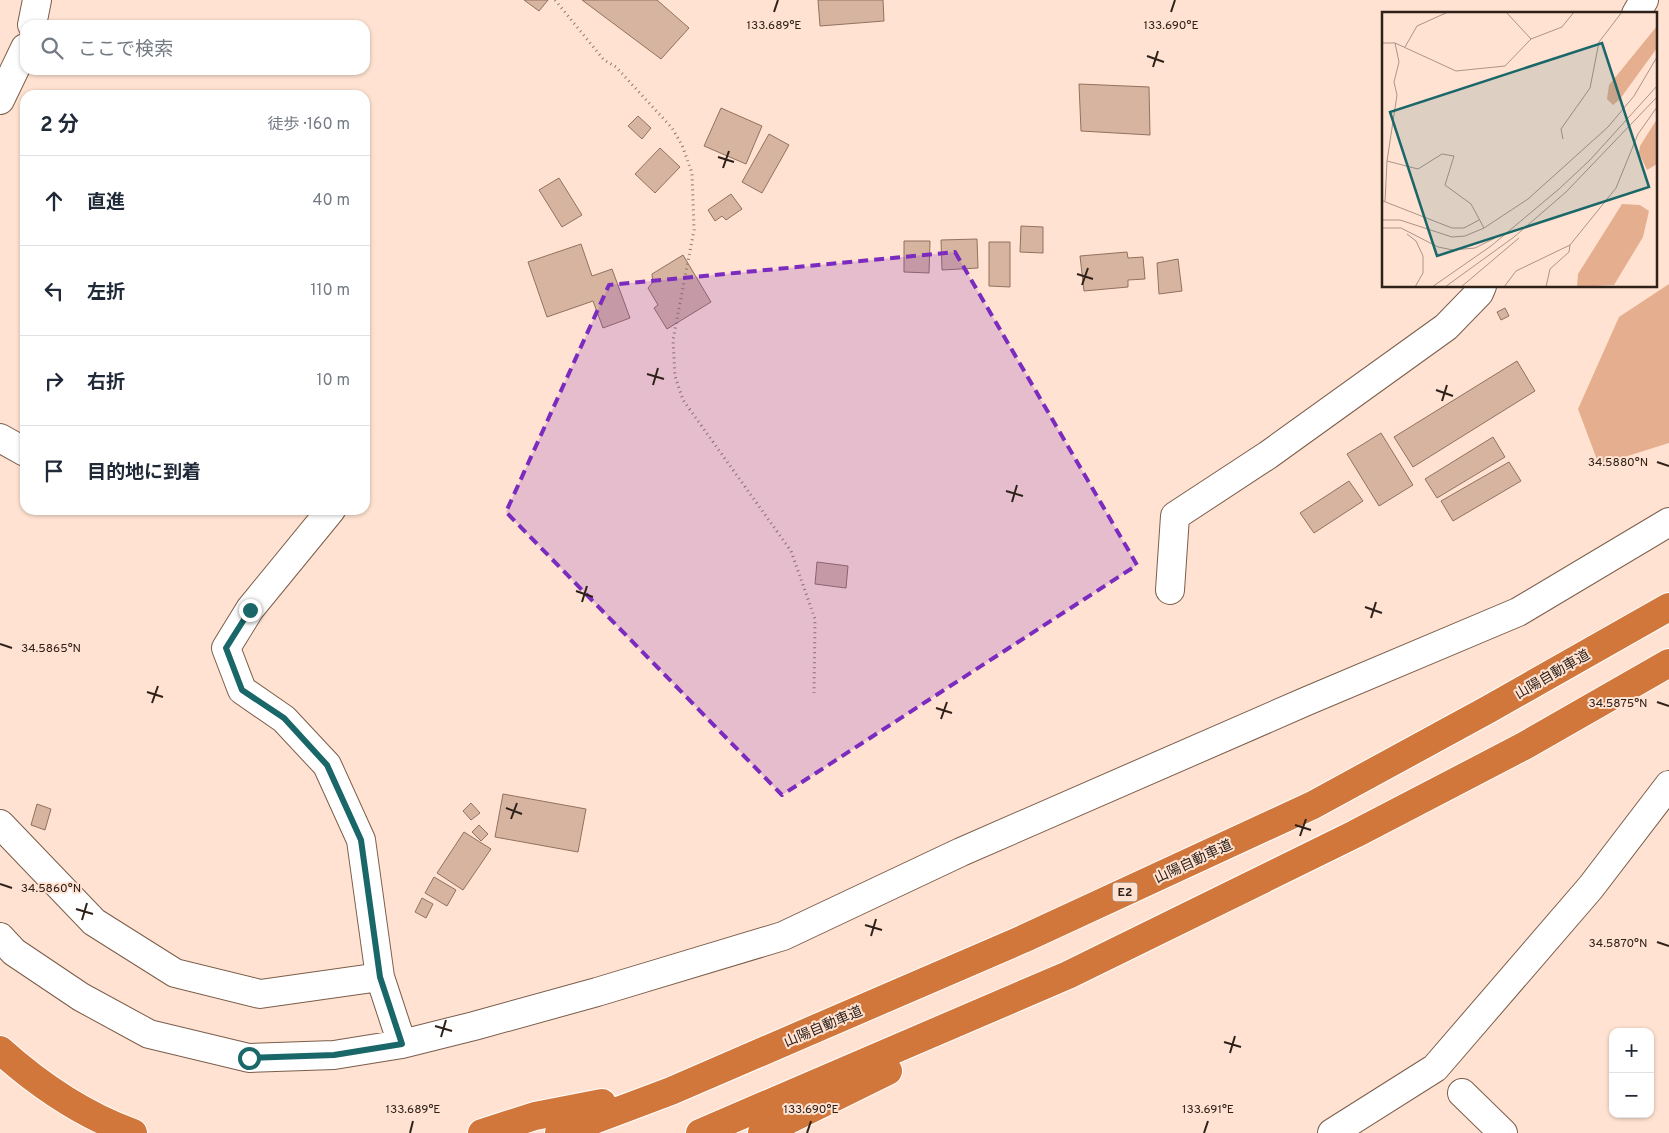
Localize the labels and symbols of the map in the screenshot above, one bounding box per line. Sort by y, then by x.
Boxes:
inset map [1382,12,1656,288]
text: 133.689°E [746,18,802,34]
text: 133.690°E [1143,18,1199,34]
text: 34.5880°N [1588,455,1648,471]
route end [239,599,262,622]
text: 34.5865°N [21,641,81,657]
street label: 山陽自動車道 [1512,647,1593,704]
text: 34.5875°N [1588,696,1648,712]
street label: 山陽自動車道 [1152,837,1235,888]
text: 34.5860°N [21,881,81,897]
road number: E2 [1112,882,1138,902]
text: 34.5870°N [1588,936,1648,952]
street label: 山陽自動車道 [782,1003,866,1052]
route start [238,1047,261,1070]
text: 133.689°E [385,1102,441,1118]
text: 133.690°E [783,1102,839,1118]
text: 133.691°E [1182,1102,1234,1118]

